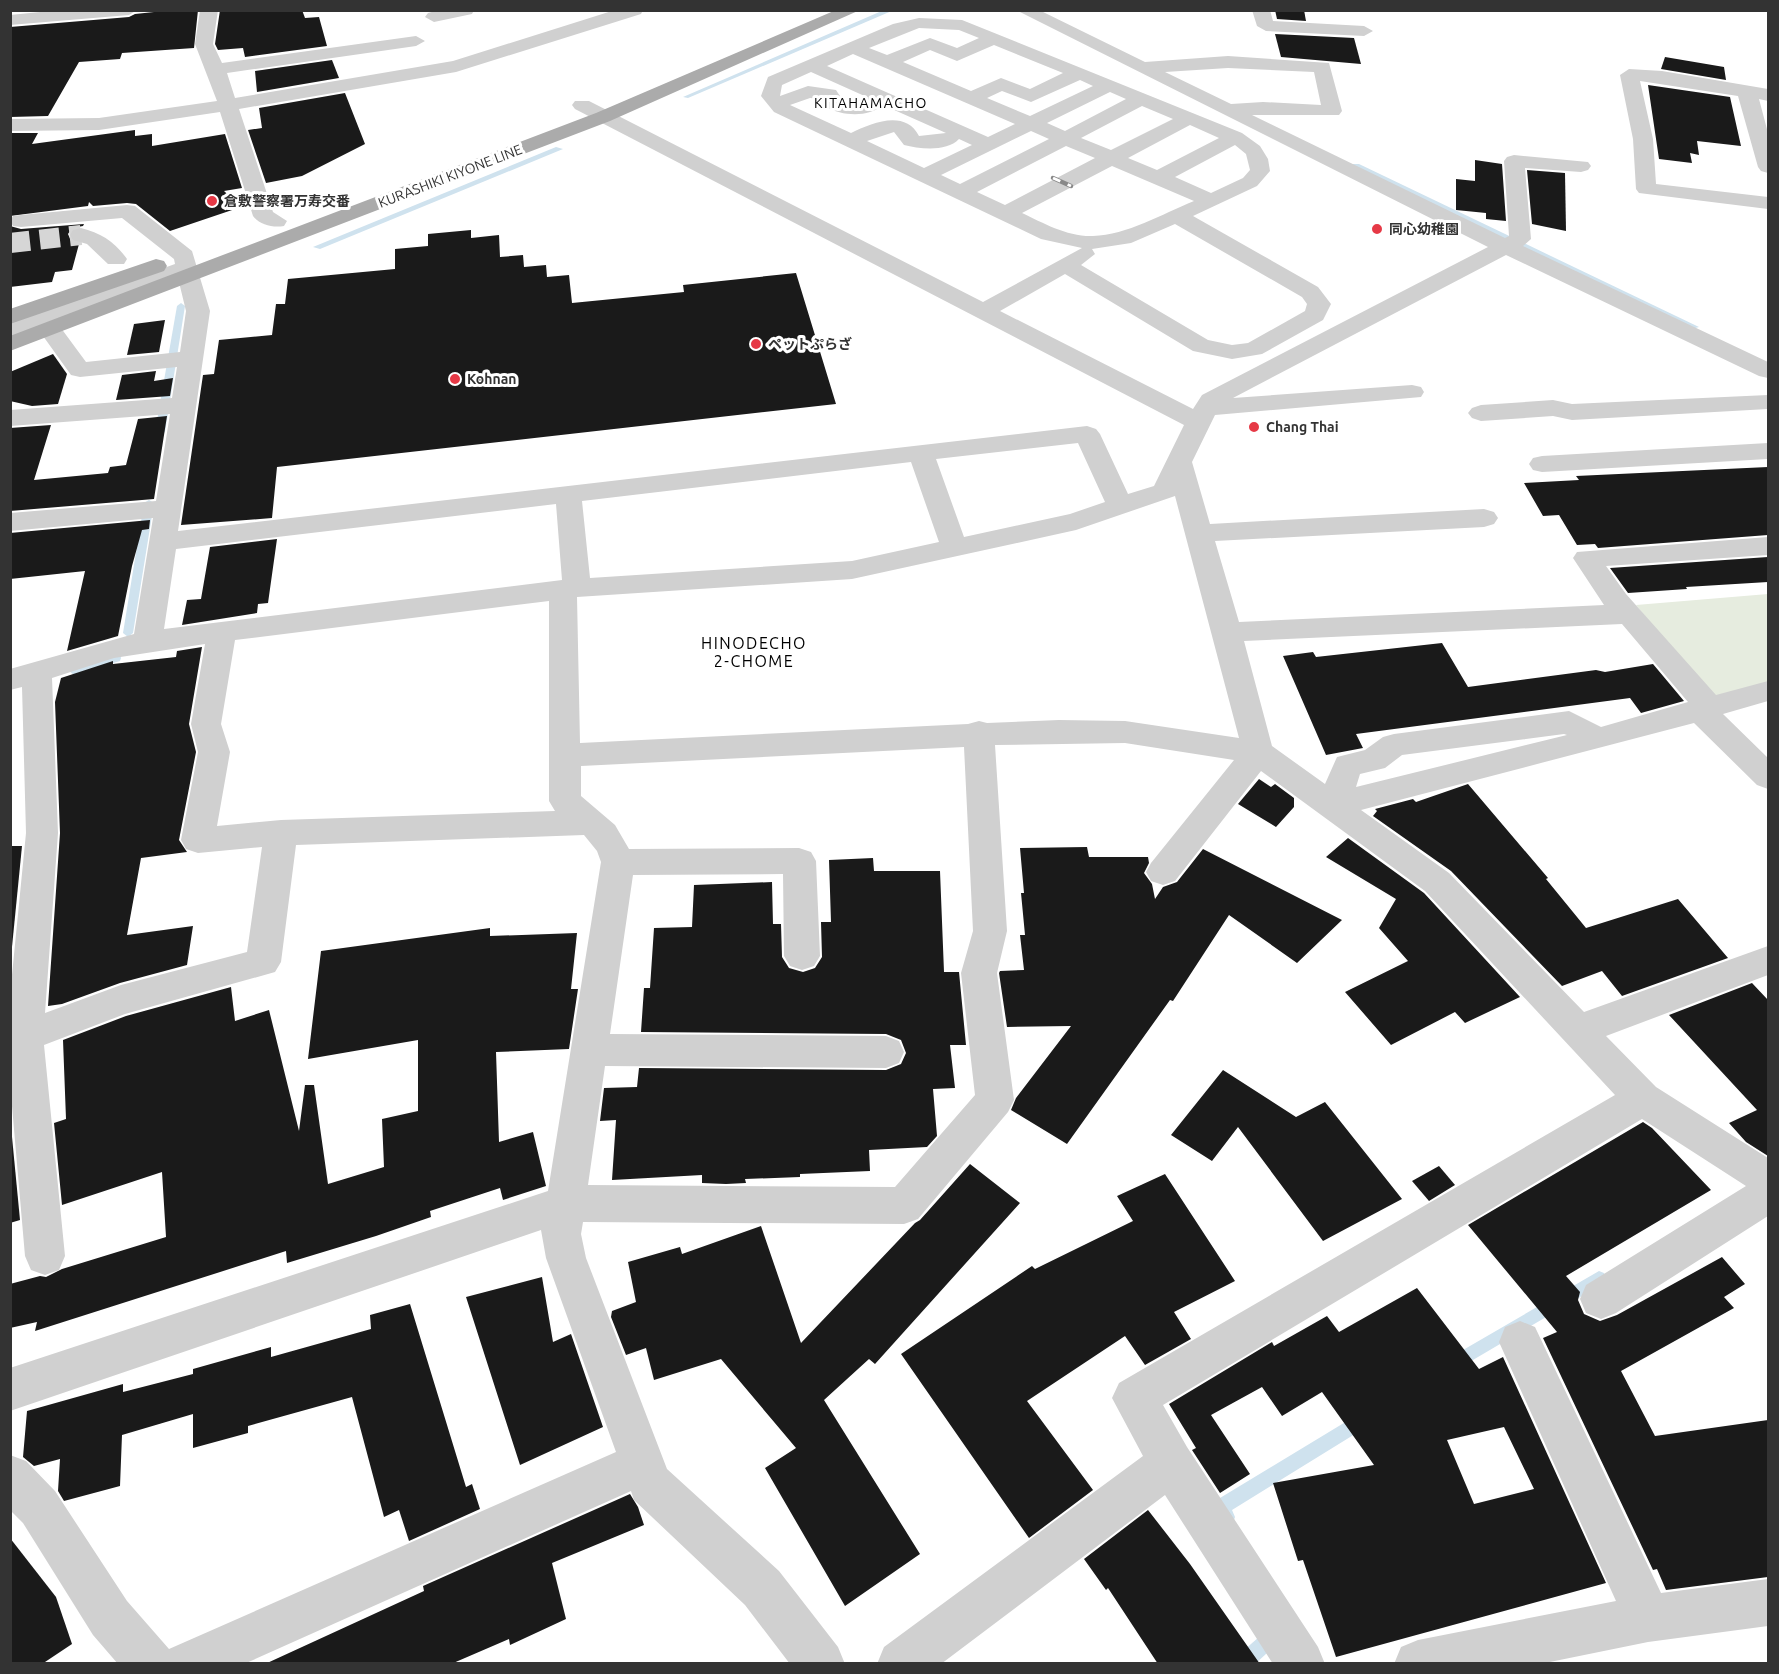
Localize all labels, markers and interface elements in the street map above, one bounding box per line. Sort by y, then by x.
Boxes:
district label: KITAHAMACHO [814,95,928,111]
street label: KURASHIKI KIYONE LINE [376,141,524,211]
place label: 倉敷警察署万寿交番 [224,193,350,209]
marker: 倉敷警察署万寿交番 [205,194,219,208]
place label: 同心幼稚園 [1389,221,1459,237]
marker: 同心幼稚園 [1370,222,1384,236]
place label: ペットぷらざ [768,336,852,352]
marker: ペットぷらざ [749,337,763,351]
place label: Kohnan [467,371,516,387]
marker: Kohnan [448,372,462,386]
place label: Chang Thai [1266,419,1339,435]
marker: Chang Thai [1247,420,1261,434]
district label: HINODECHO 2-CHOME [701,634,807,670]

